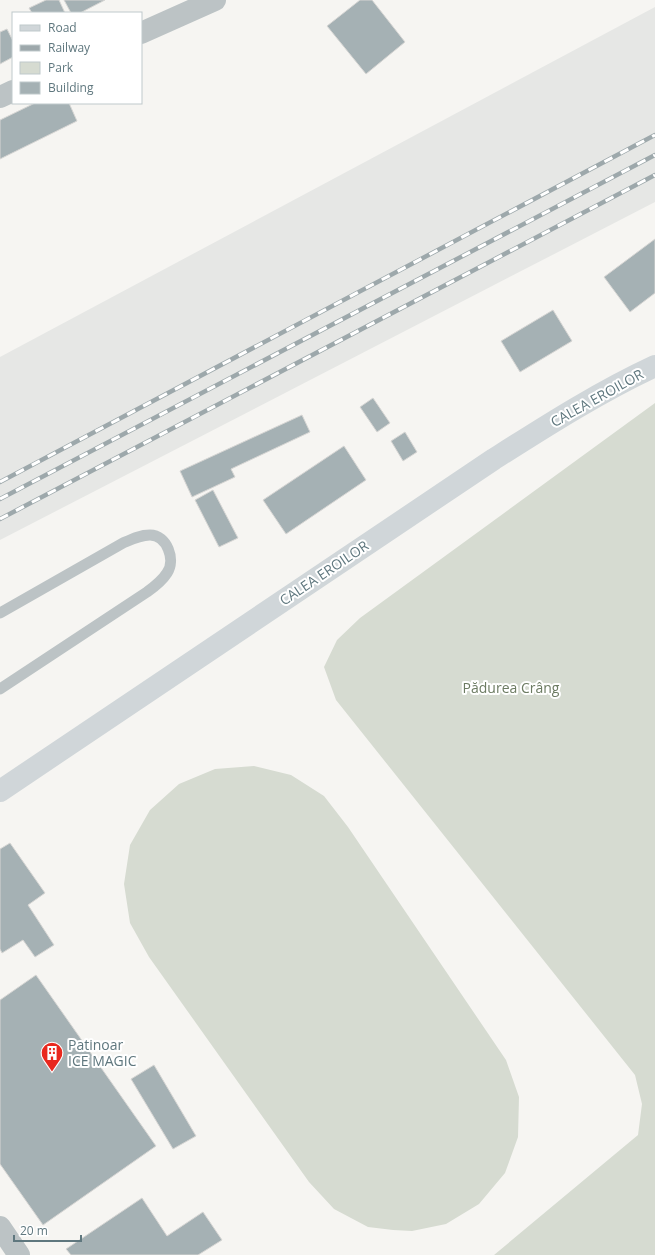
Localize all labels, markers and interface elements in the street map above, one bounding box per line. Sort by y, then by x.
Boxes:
legend [12,12,142,104]
text: Road [48,19,77,36]
text: Railway [48,39,91,56]
text: Park [48,59,74,76]
text: Building [48,79,94,96]
street label: CALEA EROILOR [547,364,647,431]
street label: CALEA EROILOR [276,536,372,609]
park label: Pădurea Crâng [463,678,560,697]
place label: Patinoar ICE MAGIC [68,1035,137,1070]
building icon: Patinoar ICE MAGIC [39,1040,65,1073]
scale bar [14,1217,81,1243]
text: 20 m [20,1222,48,1239]

